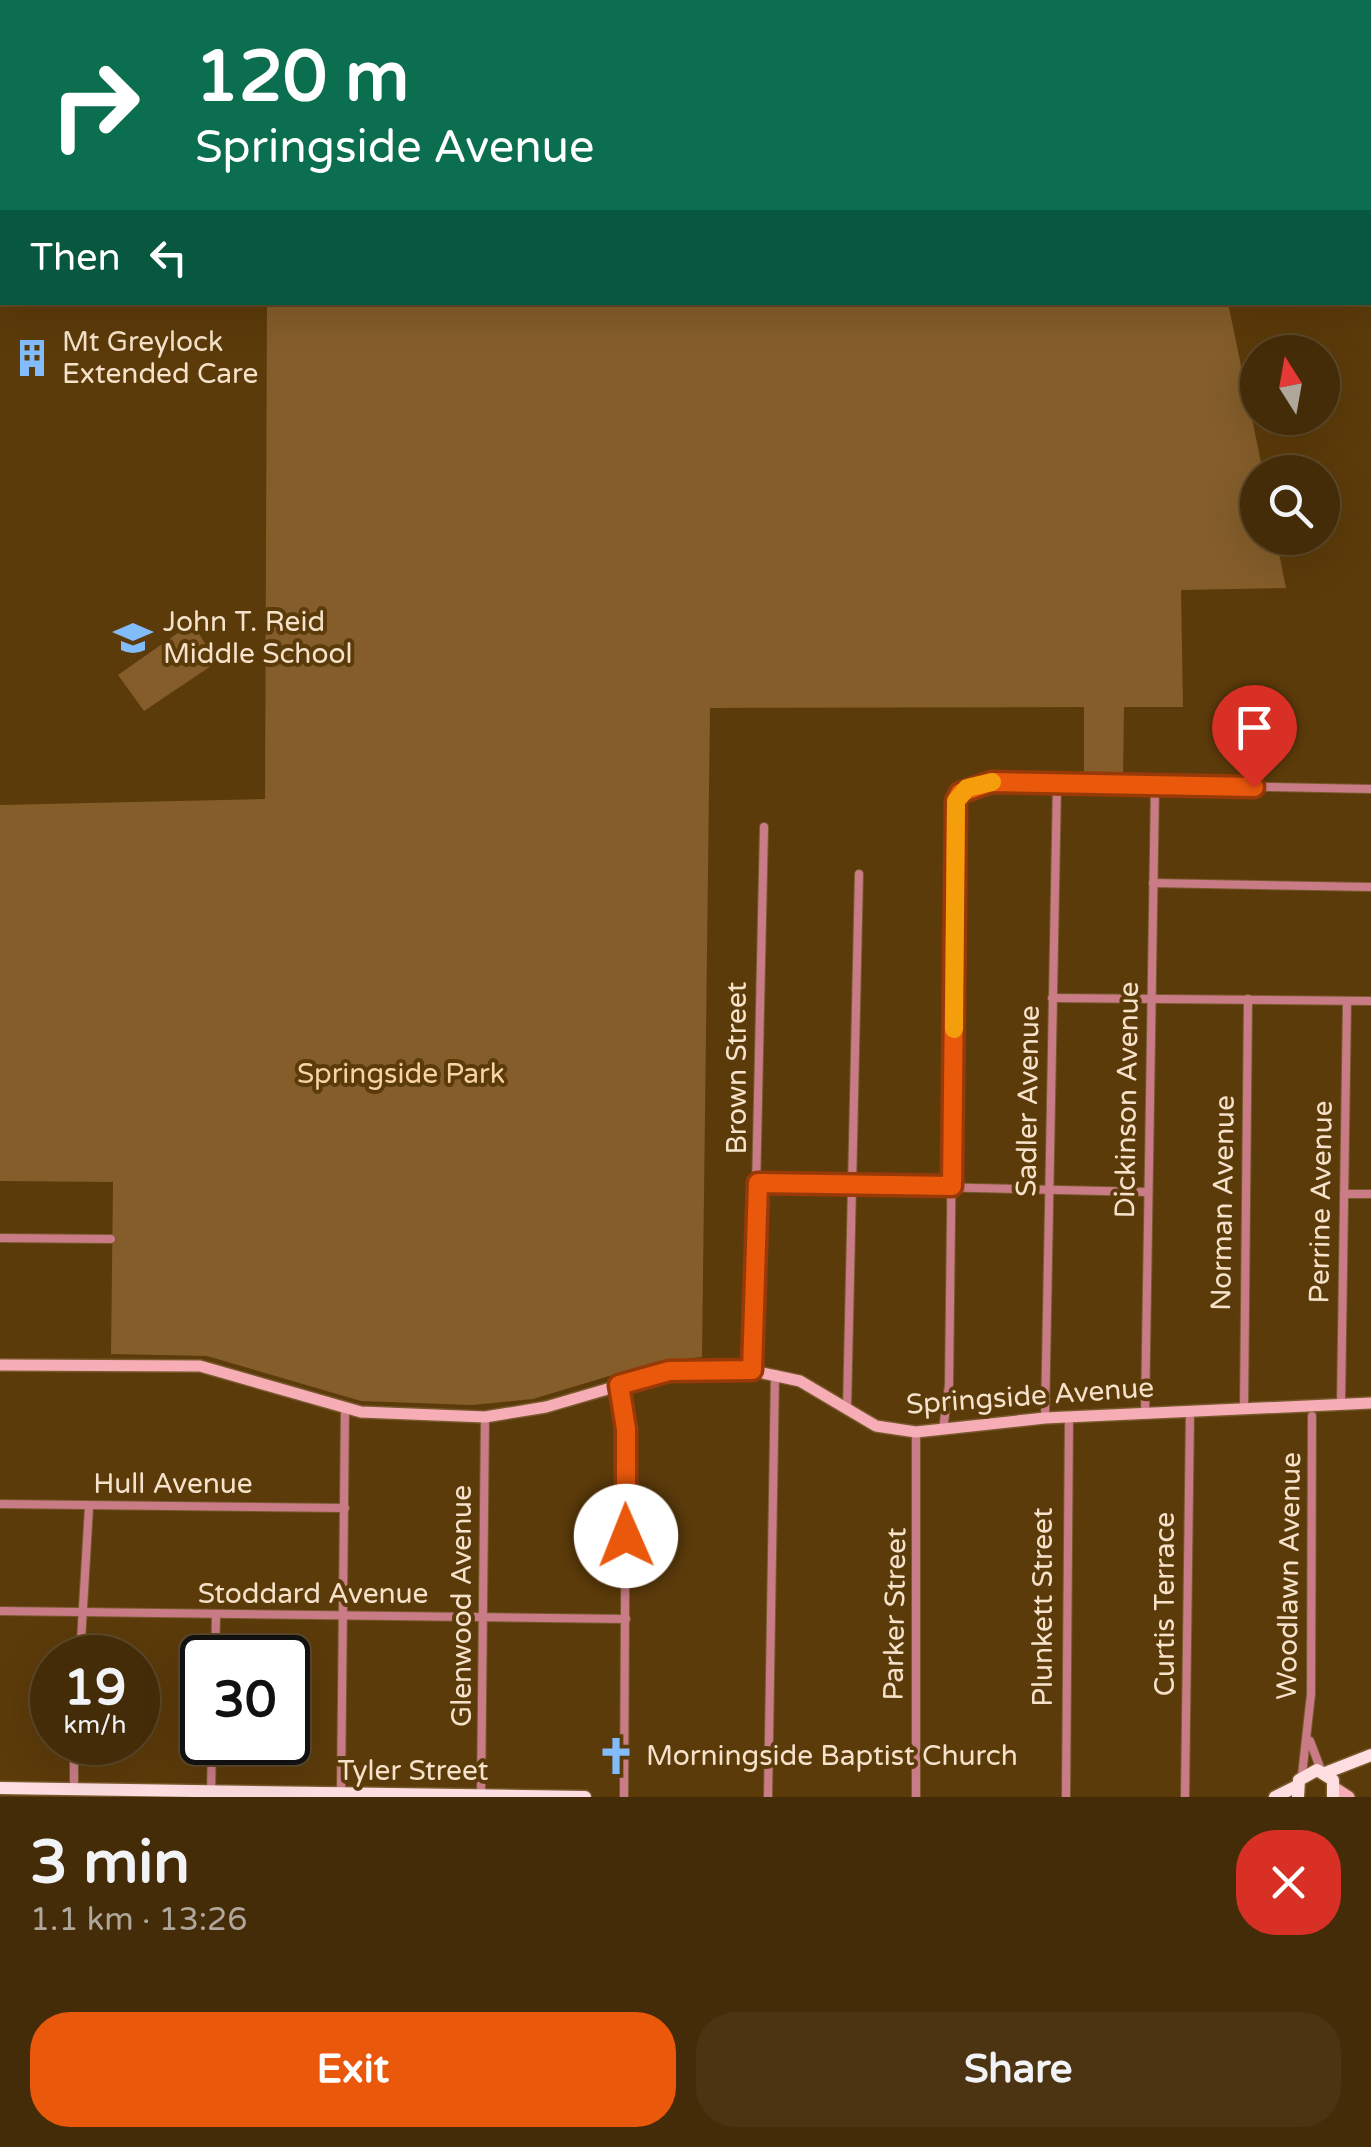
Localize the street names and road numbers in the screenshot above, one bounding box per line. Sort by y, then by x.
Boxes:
street label: Brown Street [720,981,754,1154]
street label: Dickinson Avenue [1108,981,1146,1219]
street label: Sadler Avenue [1009,1005,1047,1197]
street label: Norman Avenue [1204,1095,1242,1311]
street label: Perrine Avenue [1302,1100,1340,1304]
street label: Springside Avenue [905,1370,1155,1422]
street label: Woodlawn Avenue [1270,1452,1308,1700]
street label: Hull Avenue [93,1467,253,1501]
street label: Glenwood Avenue [445,1485,479,1727]
street label: Plunkett Street [1026,1507,1060,1707]
street label: Curtis Terrace [1148,1512,1182,1696]
street label: Parker Street [876,1527,914,1701]
street label: Stoddard Avenue [198,1577,428,1611]
street label: Tyler Street [338,1754,489,1788]

